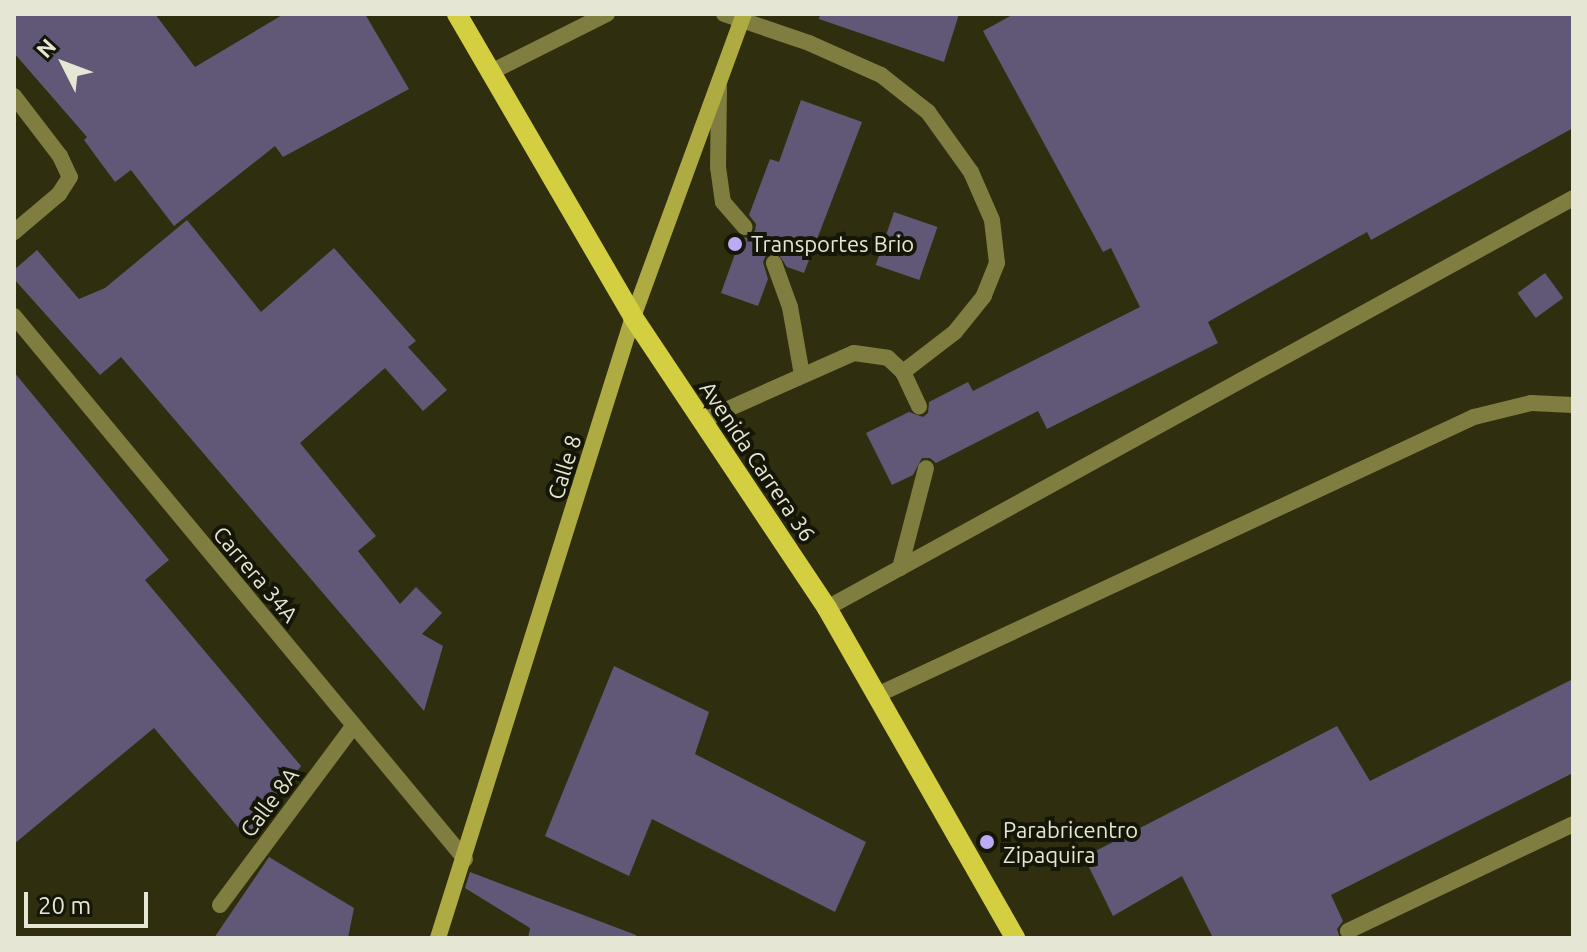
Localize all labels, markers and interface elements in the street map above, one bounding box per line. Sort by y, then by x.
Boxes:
north arrow [24,24,104,104]
text: N [31,33,61,62]
place label: Transportes Brio [751,231,914,257]
marker: Transportes Brio [726,235,744,253]
street label: Avenida Carrera 36 [695,376,821,546]
street label: Calle 8 [542,432,586,502]
street label: Carrera 34A [208,521,304,627]
street label: Calle 8A [234,762,304,842]
place label: Parabricentro Zipaquira [1003,816,1138,868]
marker: Parabricentro Zipaquira [978,833,996,851]
scale bar [28,876,152,926]
text: 20 m [38,892,91,919]

